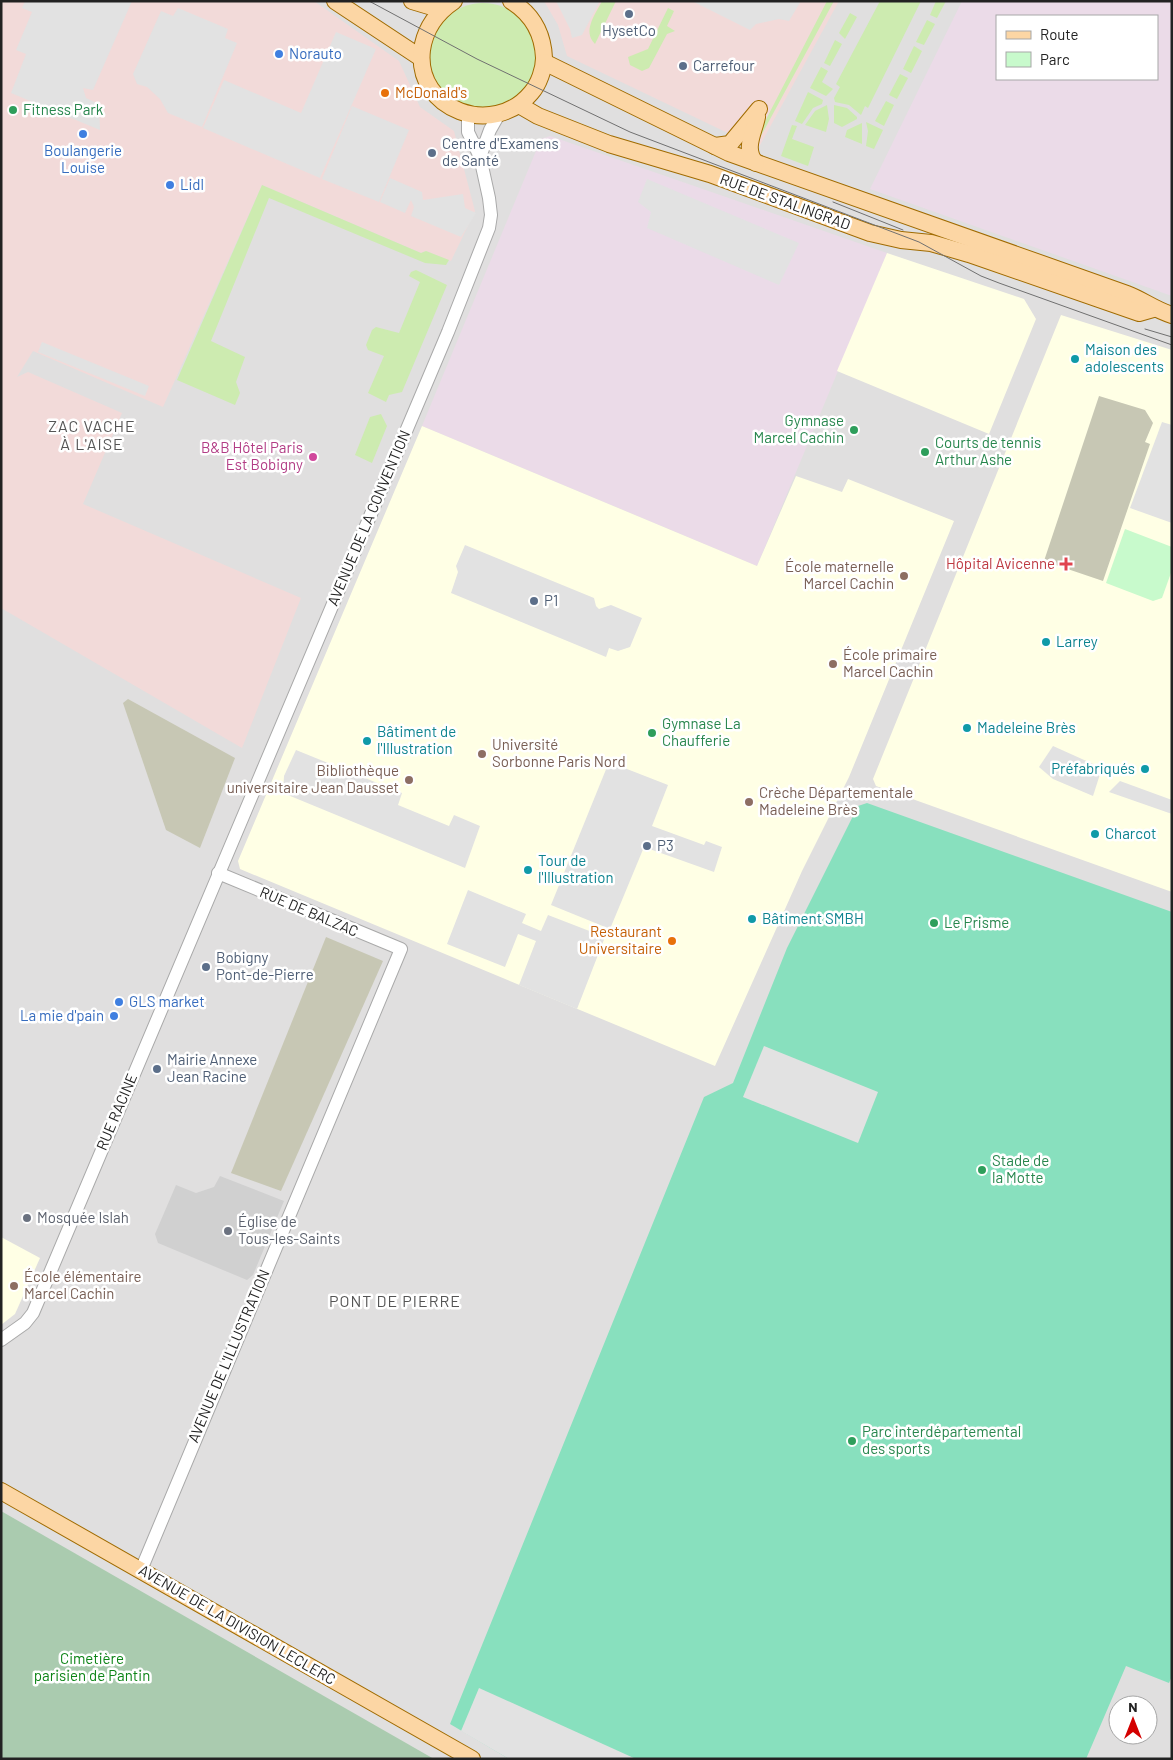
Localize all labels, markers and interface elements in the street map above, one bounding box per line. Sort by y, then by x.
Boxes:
marker: HysetCo [623,8,635,20]
legend [996,15,1158,80]
place label: HysetCo [602,21,656,39]
text: Route [1040,25,1079,43]
place label: Norauto [289,44,342,62]
marker: Norauto [273,48,285,60]
text: Parc [1040,50,1070,68]
place label: Carrefour [693,56,755,74]
marker: Carrefour [677,60,689,72]
place label: McDonald's [395,83,467,101]
marker: McDonald's [379,87,391,99]
place label: Fitness Park [23,100,104,118]
marker: Fitness Park [7,104,19,116]
marker: Boulangerie Louise [77,128,89,140]
place label: Centre d'Examens de Santé [442,134,559,169]
place label: Boulangerie Louise [44,141,122,176]
marker: Centre d'Examens de Santé [426,147,438,159]
street label: RUE DE STALINGRAD [718,169,853,233]
place label: Lidl [180,175,204,193]
marker: Lidl [164,179,176,191]
place label: Maison des adolescents [1085,340,1164,375]
marker: Maison des adolescents [1069,353,1081,365]
place label: Gymnase Marcel Cachin [754,411,844,446]
district label: ZAC VACHE À L'AISE [48,416,136,453]
marker: Gymnase Marcel Cachin [848,424,860,436]
street label: AVENUE DE LA CONVENTION [323,427,413,608]
place label: Courts de tennis Arthur Ashe [935,433,1041,468]
place label: B&B Hôtel Paris Est Bobigny [201,438,303,473]
marker: Courts de tennis Arthur Ashe [919,446,931,458]
marker: B&B Hôtel Paris Est Bobigny [307,451,319,463]
place label: Hôpital Avicenne [946,554,1055,572]
place label: École maternelle Marcel Cachin [785,557,894,592]
marker: Hôpital Avicenne [1059,557,1073,571]
marker: École maternelle Marcel Cachin [898,570,910,582]
place label: P1 [544,591,558,609]
marker: P1 [528,595,540,607]
place label: Larrey [1056,632,1098,650]
marker: Larrey [1040,636,1052,648]
place label: École primaire Marcel Cachin [843,645,937,680]
marker: École primaire Marcel Cachin [827,658,839,670]
place label: Gymnase La Chaufferie [662,714,741,749]
place label: Madeleine Brès [977,718,1076,736]
place label: Bâtiment de l'Illustration [377,722,456,757]
marker: Madeleine Brès [961,722,973,734]
marker: Gymnase La Chaufferie [646,727,658,739]
marker: Bâtiment de l'Illustration [361,735,373,747]
place label: Université Sorbonne Paris Nord [492,735,626,770]
marker: Université Sorbonne Paris Nord [476,748,488,760]
place label: Préfabriqués [1051,759,1135,777]
place label: Bibliothèque universitaire Jean Dausset [227,761,399,796]
marker: Préfabriqués [1139,763,1151,775]
marker: Bibliothèque universitaire Jean Dausset [403,774,415,786]
place label: Crèche Départementale Madeleine Brès [759,783,913,818]
marker: Crèche Départementale Madeleine Brès [743,796,755,808]
place label: Charcot [1105,824,1157,842]
marker: Charcot [1089,828,1101,840]
place label: P3 [657,836,674,854]
marker: P3 [641,840,653,852]
place label: Tour de l'Illustration [538,851,614,886]
marker: Tour de l'Illustration [522,864,534,876]
street label: RUE DE BALZAC [257,882,361,940]
place label: Bâtiment SMBH [762,909,864,927]
marker: Bâtiment SMBH [746,913,758,925]
place label: Le Prisme [944,913,1009,931]
marker: Le Prisme [928,917,940,929]
place label: Restaurant Universitaire [579,922,662,957]
marker: Restaurant Universitaire [666,935,678,947]
place label: Bobigny Pont-de-Pierre [216,948,314,983]
marker: Bobigny Pont-de-Pierre [200,961,212,973]
place label: GLS market [129,992,205,1010]
marker: GLS market [113,996,125,1008]
place label: La mie d'pain [20,1006,104,1024]
marker: La mie d'pain [108,1010,120,1022]
place label: Mairie Annexe Jean Racine [167,1050,257,1085]
marker: Mairie Annexe Jean Racine [151,1063,163,1075]
street label: RUE RACINE [92,1071,140,1153]
place label: Stade de la Motte [992,1151,1049,1186]
marker: Stade de la Motte [976,1164,988,1176]
place label: Mosquée Islah [37,1208,129,1226]
marker: Mosquée Islah [21,1212,33,1224]
place label: Église de Tous-les-Saints [238,1212,340,1247]
marker: Église de Tous-les-Saints [222,1225,234,1237]
street label: AVENUE DE L'ILLUSTRATION [183,1266,273,1445]
place label: École élémentaire Marcel Cachin [24,1267,142,1302]
marker: École élémentaire Marcel Cachin [8,1280,20,1292]
district label: PONT DE PIERRE [329,1291,461,1310]
place label: Parc interdépartemental des sports [862,1422,1021,1457]
marker: Parc interdépartemental des sports [846,1435,858,1447]
street label: AVENUE DE LA DIVISION LECLERC [136,1560,339,1688]
park label: Cimetière parisien de Pantin [34,1649,150,1684]
north arrow [1108,1695,1158,1745]
text: N [1128,1698,1138,1715]

